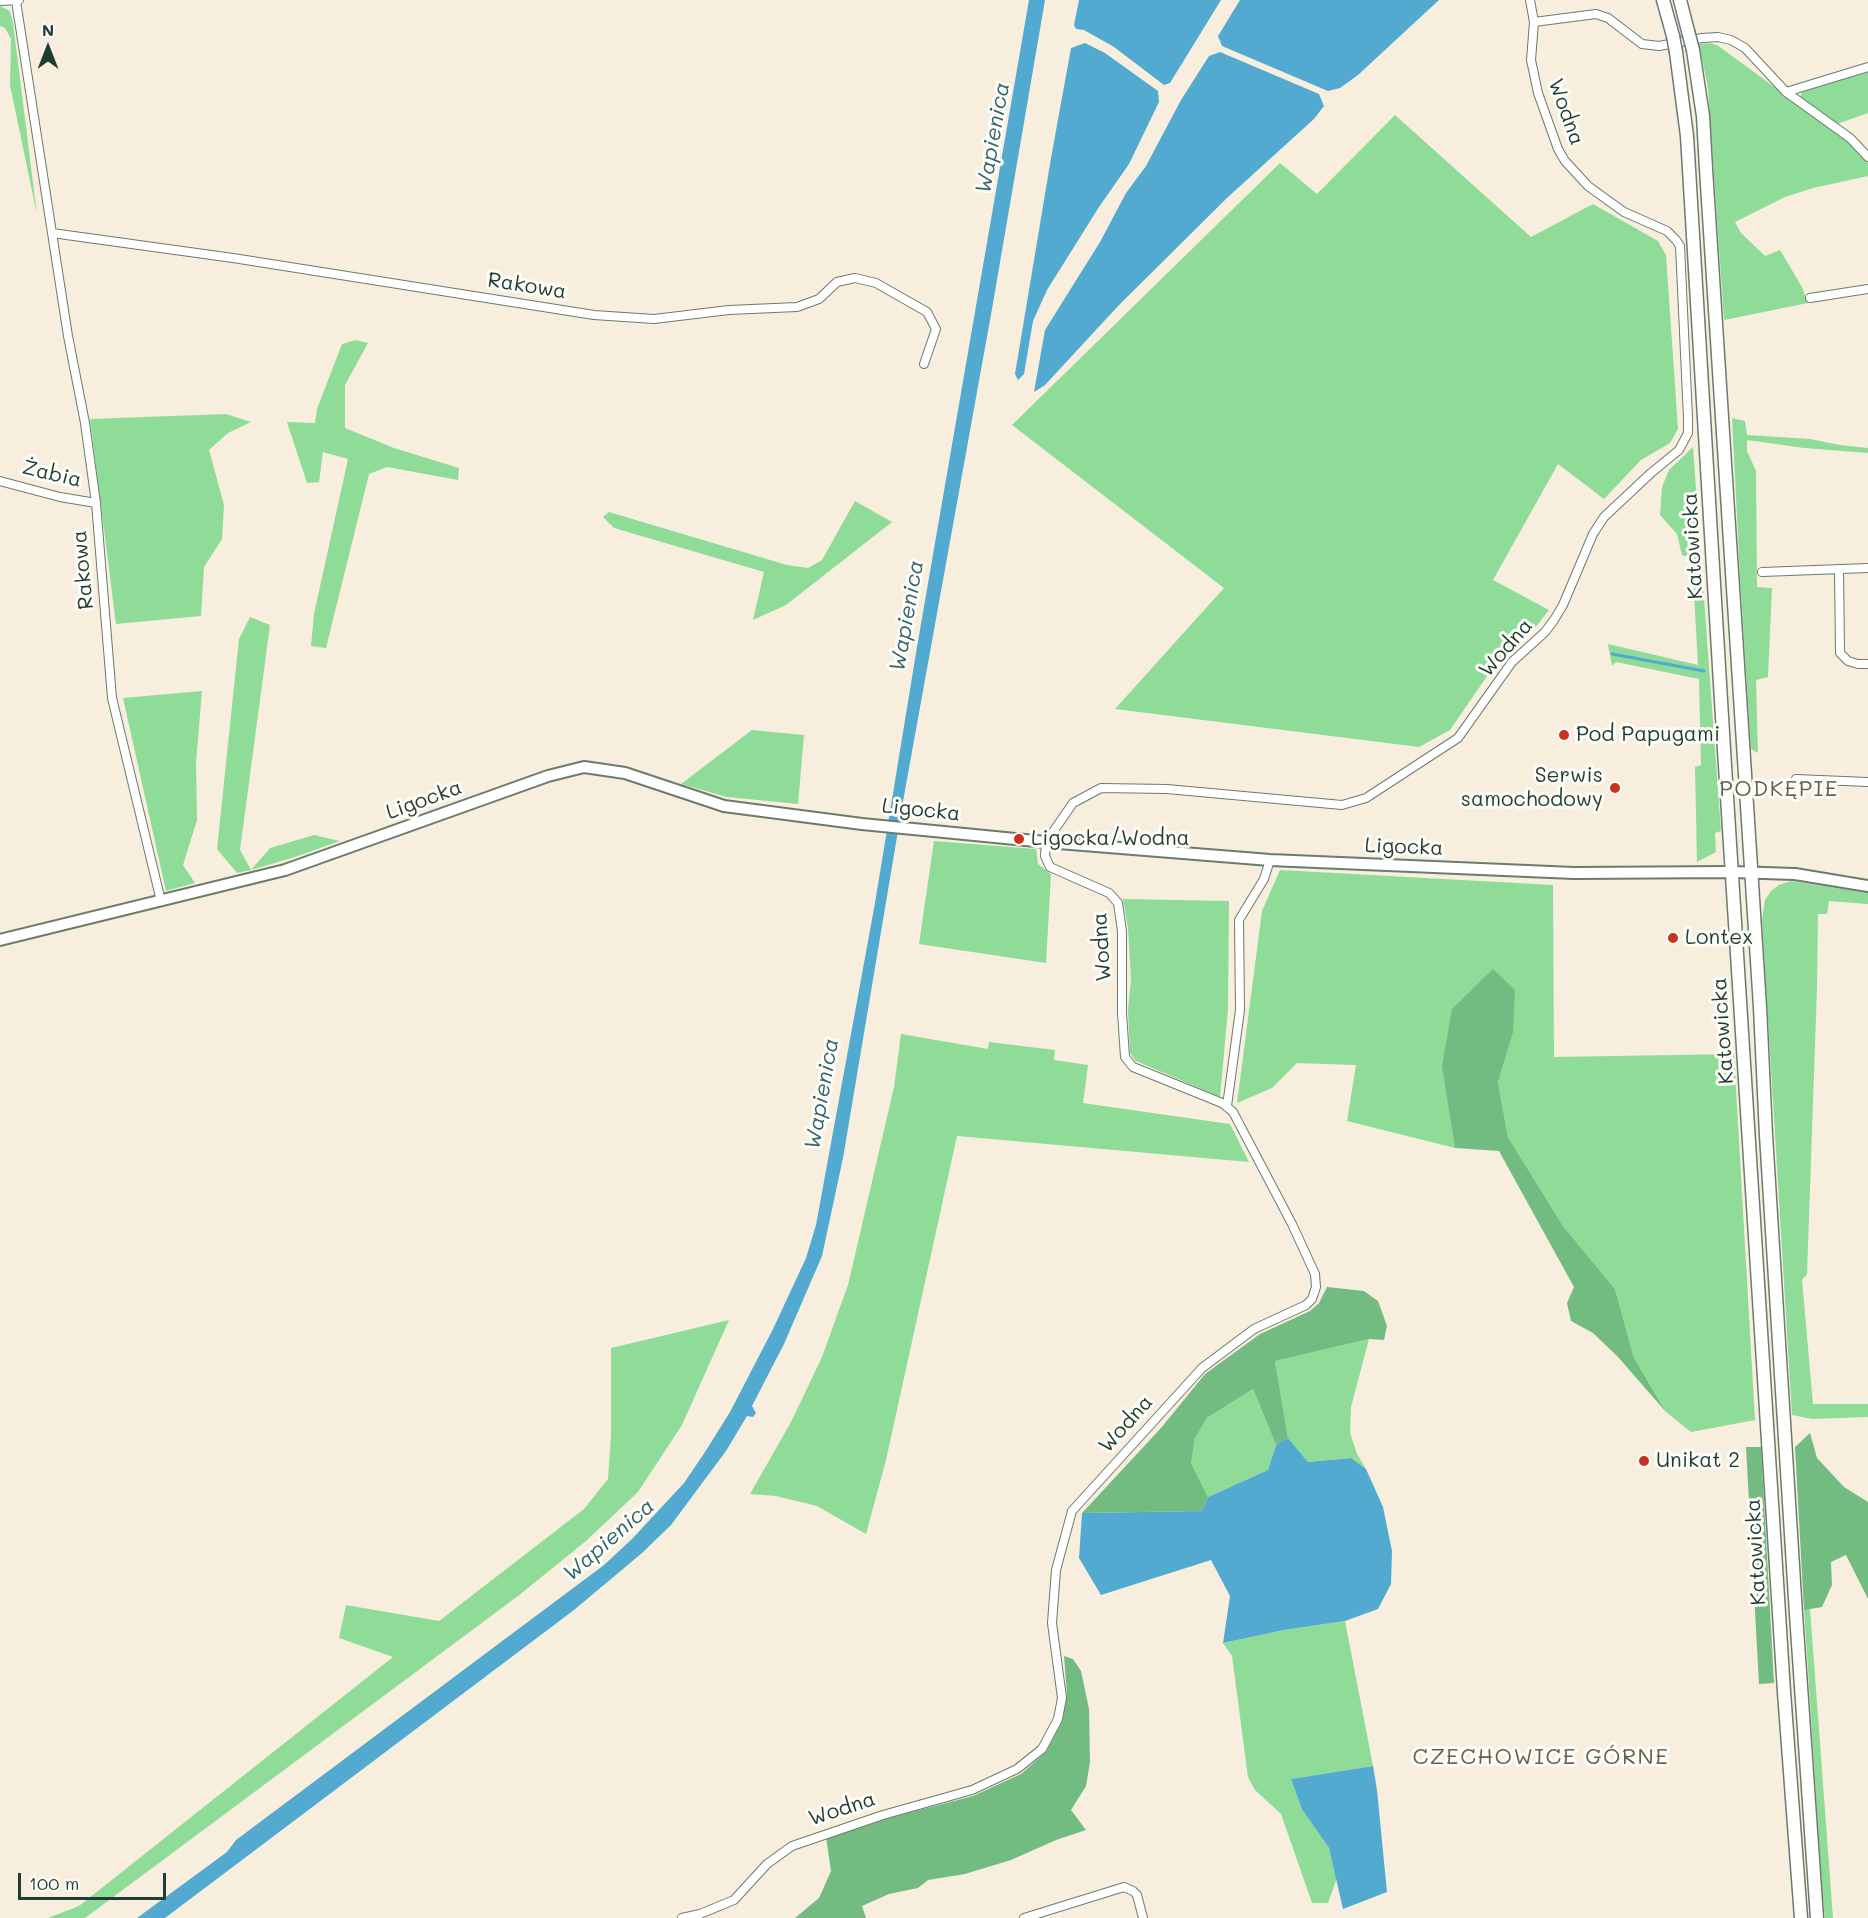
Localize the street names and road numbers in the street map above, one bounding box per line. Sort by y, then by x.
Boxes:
street label: Wodna [1542,75,1590,149]
street label: Rakowa [486,267,568,305]
street label: Żabia [20,455,84,493]
street label: Katowicka [1678,492,1708,600]
street label: Rakowa [67,529,99,611]
street label: Wodna [1474,614,1538,682]
street label: Ligocka [383,775,465,825]
street label: Ligocka [881,793,961,827]
street label: Ligocka [1364,833,1444,861]
street label: Wodna [1087,912,1117,982]
street label: Katowicka [1707,977,1739,1085]
street label: Wodna [1094,1390,1158,1458]
street label: Katowicka [1741,1498,1771,1606]
street label: Wodna [805,1786,879,1832]

